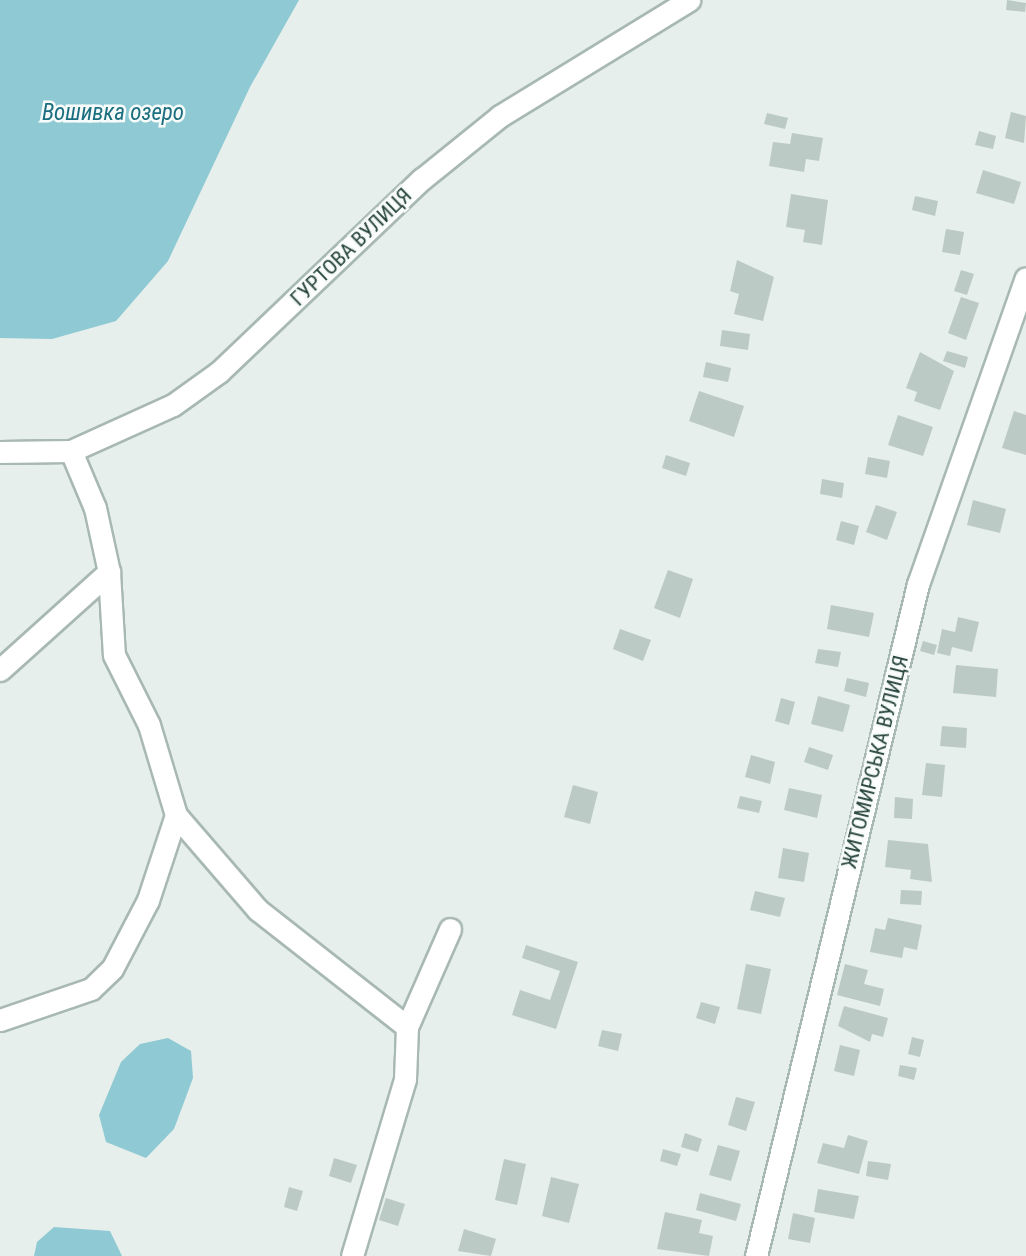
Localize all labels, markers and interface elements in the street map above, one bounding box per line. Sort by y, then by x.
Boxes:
water label: Вошивка озеро [42,99,184,127]
street label: ГУРТОВА ВУЛИЦЯ [285,183,417,311]
street label: ЖИТОМИРСЬКА ВУЛИЦЯ [836,653,914,871]

